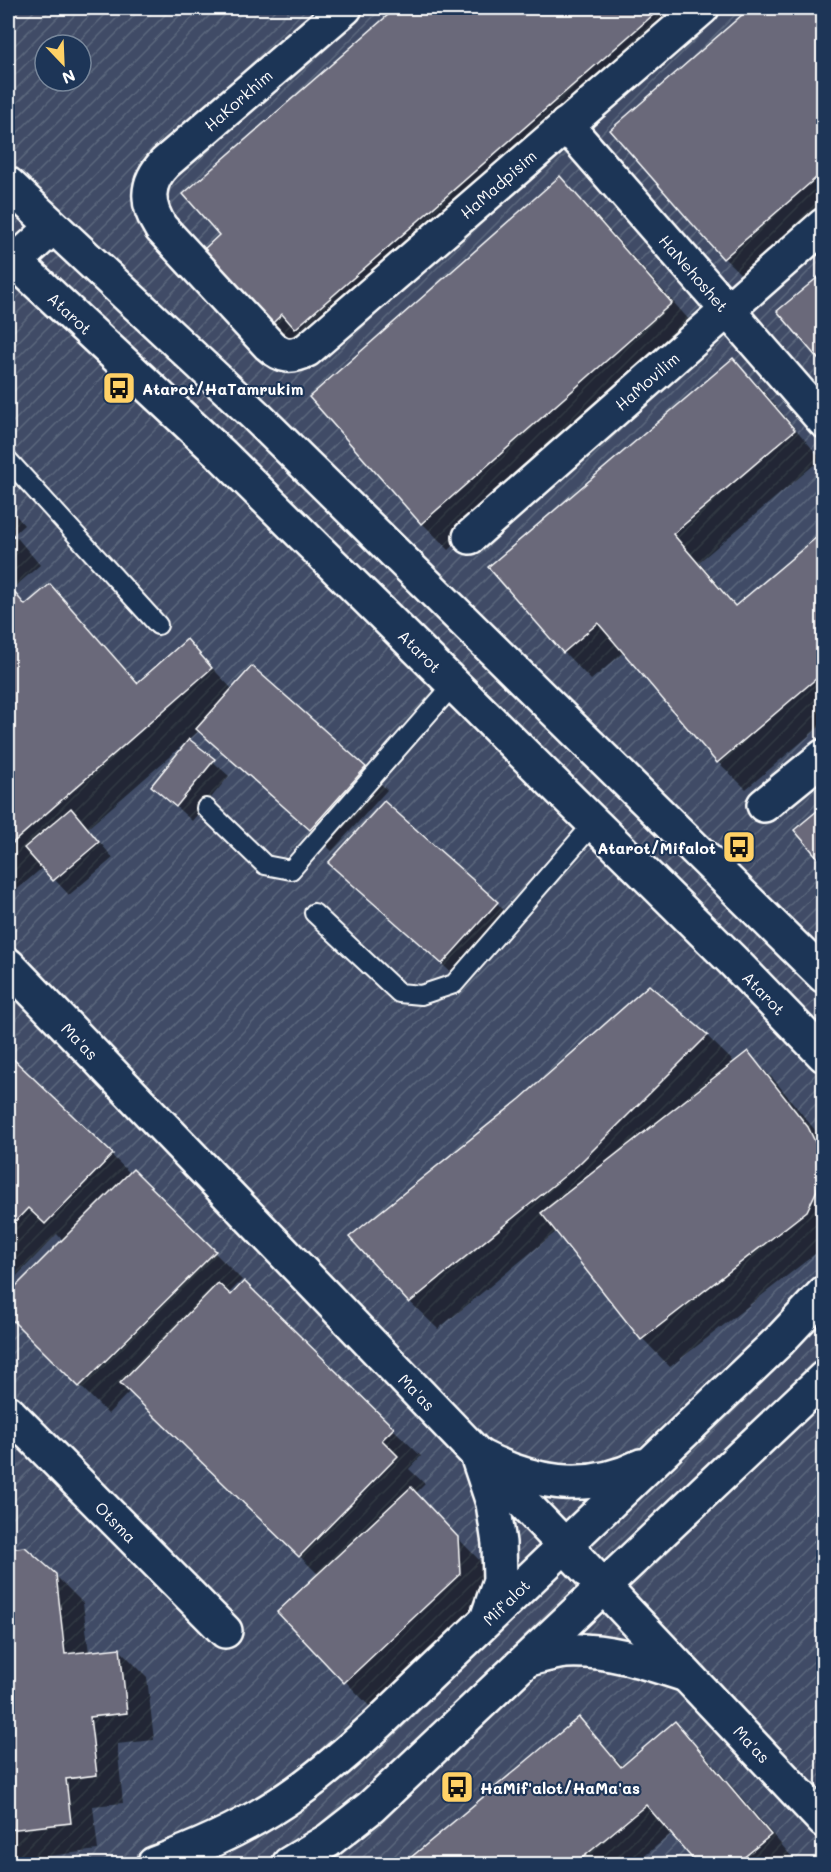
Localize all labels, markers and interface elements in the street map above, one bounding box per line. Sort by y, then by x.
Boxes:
north arrow [33,33,93,93]
text: N [59,65,79,89]
street label: HaKorkhim [199,65,277,135]
street label: HaMadpisim [455,145,541,223]
street label: HaNehoshet [655,230,733,316]
street label: Atarot [44,287,96,339]
street label: HaMovilim [610,347,684,415]
bus stop icon: Atarot/HaTamrukim [101,370,137,406]
place label: Atarot/HaTamrukim [142,378,304,399]
street label: Atarot [394,625,446,677]
bus stop icon: Atarot/Mifalot [721,829,757,865]
place label: Atarot/Mifalot [597,837,716,858]
street label: Atarot [738,967,790,1019]
street label: Ma'as [57,1018,103,1064]
street label: Ma'as [394,1369,440,1415]
street label: Otsma [91,1497,141,1547]
street label: Mif'alot [478,1574,534,1630]
street label: Ma'as [729,1721,775,1767]
bus stop icon: HaMif'alot/HaMa'as [439,1769,475,1805]
place label: HaMif'alot/HaMa'as [480,1777,640,1798]

